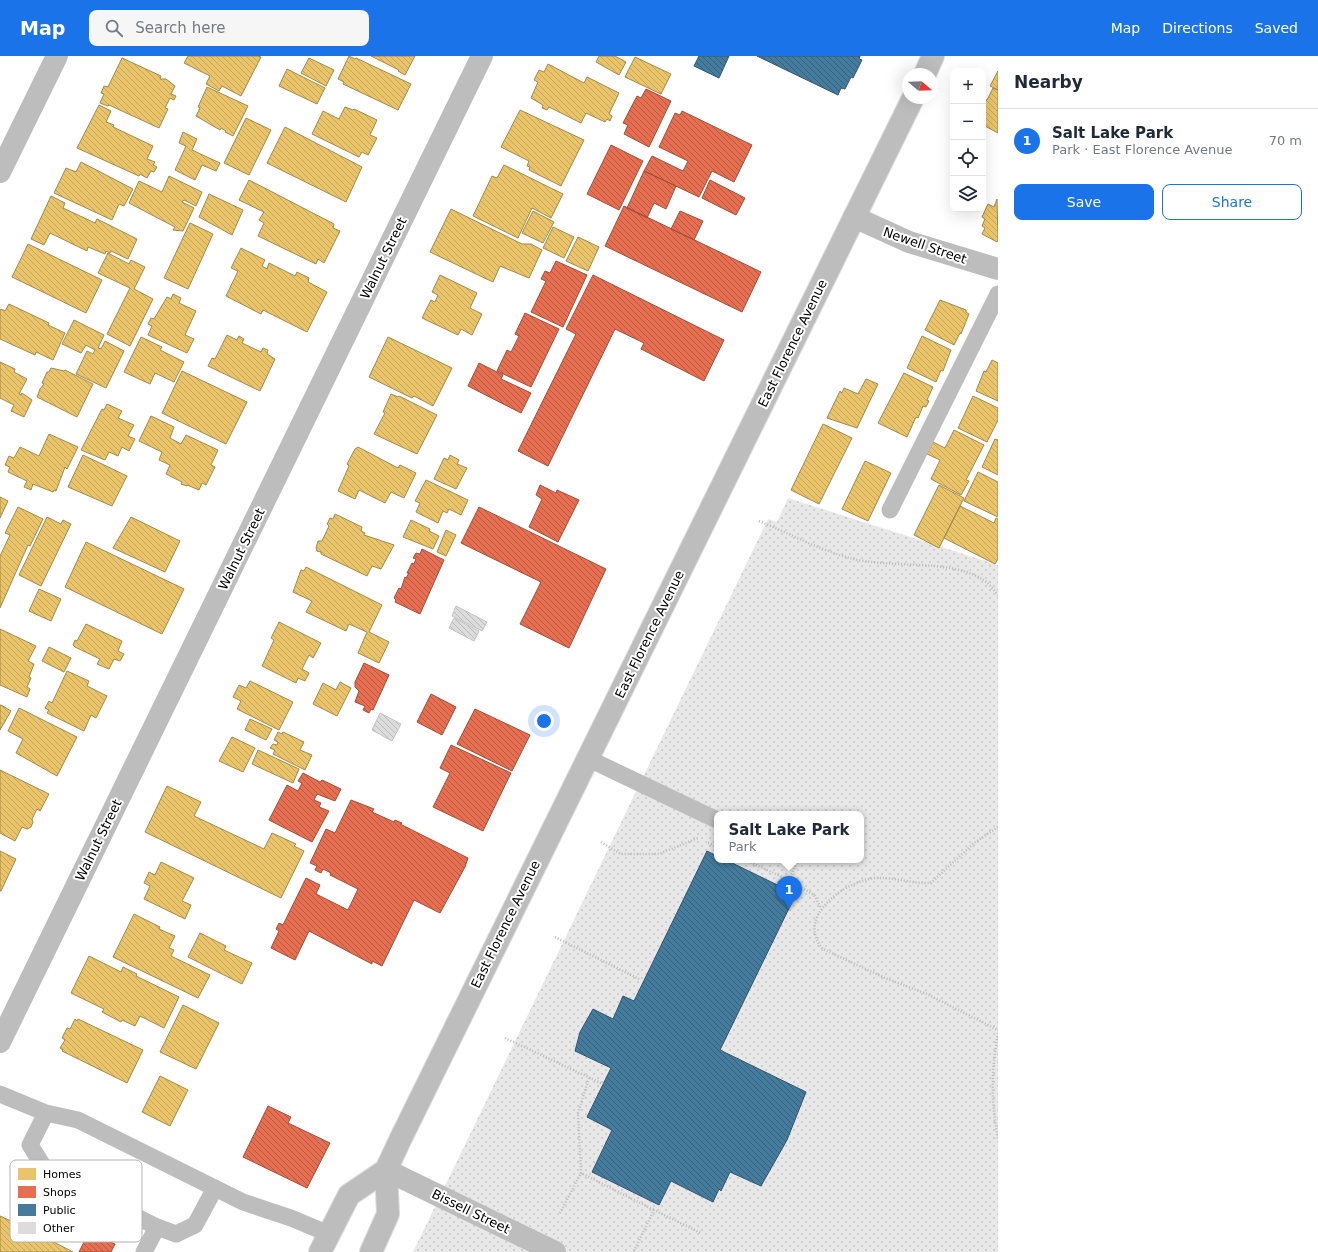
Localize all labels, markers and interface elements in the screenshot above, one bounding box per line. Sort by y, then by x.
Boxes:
search box [89,10,369,46]
text: Map [20,17,65,39]
icon: search [103,17,125,39]
text: Search here [135,19,225,37]
text: Map [1111,20,1140,36]
text: Directions [1162,20,1233,36]
text: Saved [1255,20,1298,36]
north arrow [902,68,938,104]
map controls [950,68,986,212]
button: + [950,68,986,104]
text: Nearby [1014,72,1083,92]
button: − [950,104,986,140]
text: Salt Lake Park [1052,124,1173,142]
text: 1 [1022,133,1032,148]
text: 70 m [1269,133,1302,148]
button: locate [950,140,986,176]
text: Park · East Florence Avenue [1052,142,1233,157]
button: layers [950,176,986,212]
button: Save [1014,184,1154,220]
button: Share [1162,184,1302,220]
street label: Walnut Street [357,215,410,301]
street label: Newell Street [881,224,969,267]
street label: East Florence Avenue [755,277,830,409]
street label: Walnut Street [215,506,268,592]
street label: East Florence Avenue [612,568,687,700]
your location [534,711,554,731]
street label: Walnut Street [72,797,125,883]
popup [714,811,864,863]
text: Salt Lake Park [728,821,850,839]
text: Park [728,839,757,854]
street label: East Florence Avenue [468,858,543,990]
pin: 1 [776,876,802,909]
legend [10,1160,142,1242]
text: Homes [43,1168,81,1181]
text: Shops [43,1186,77,1199]
street label: Bissell Street [429,1186,512,1237]
text: Public [43,1204,76,1217]
text: Other [43,1222,75,1235]

